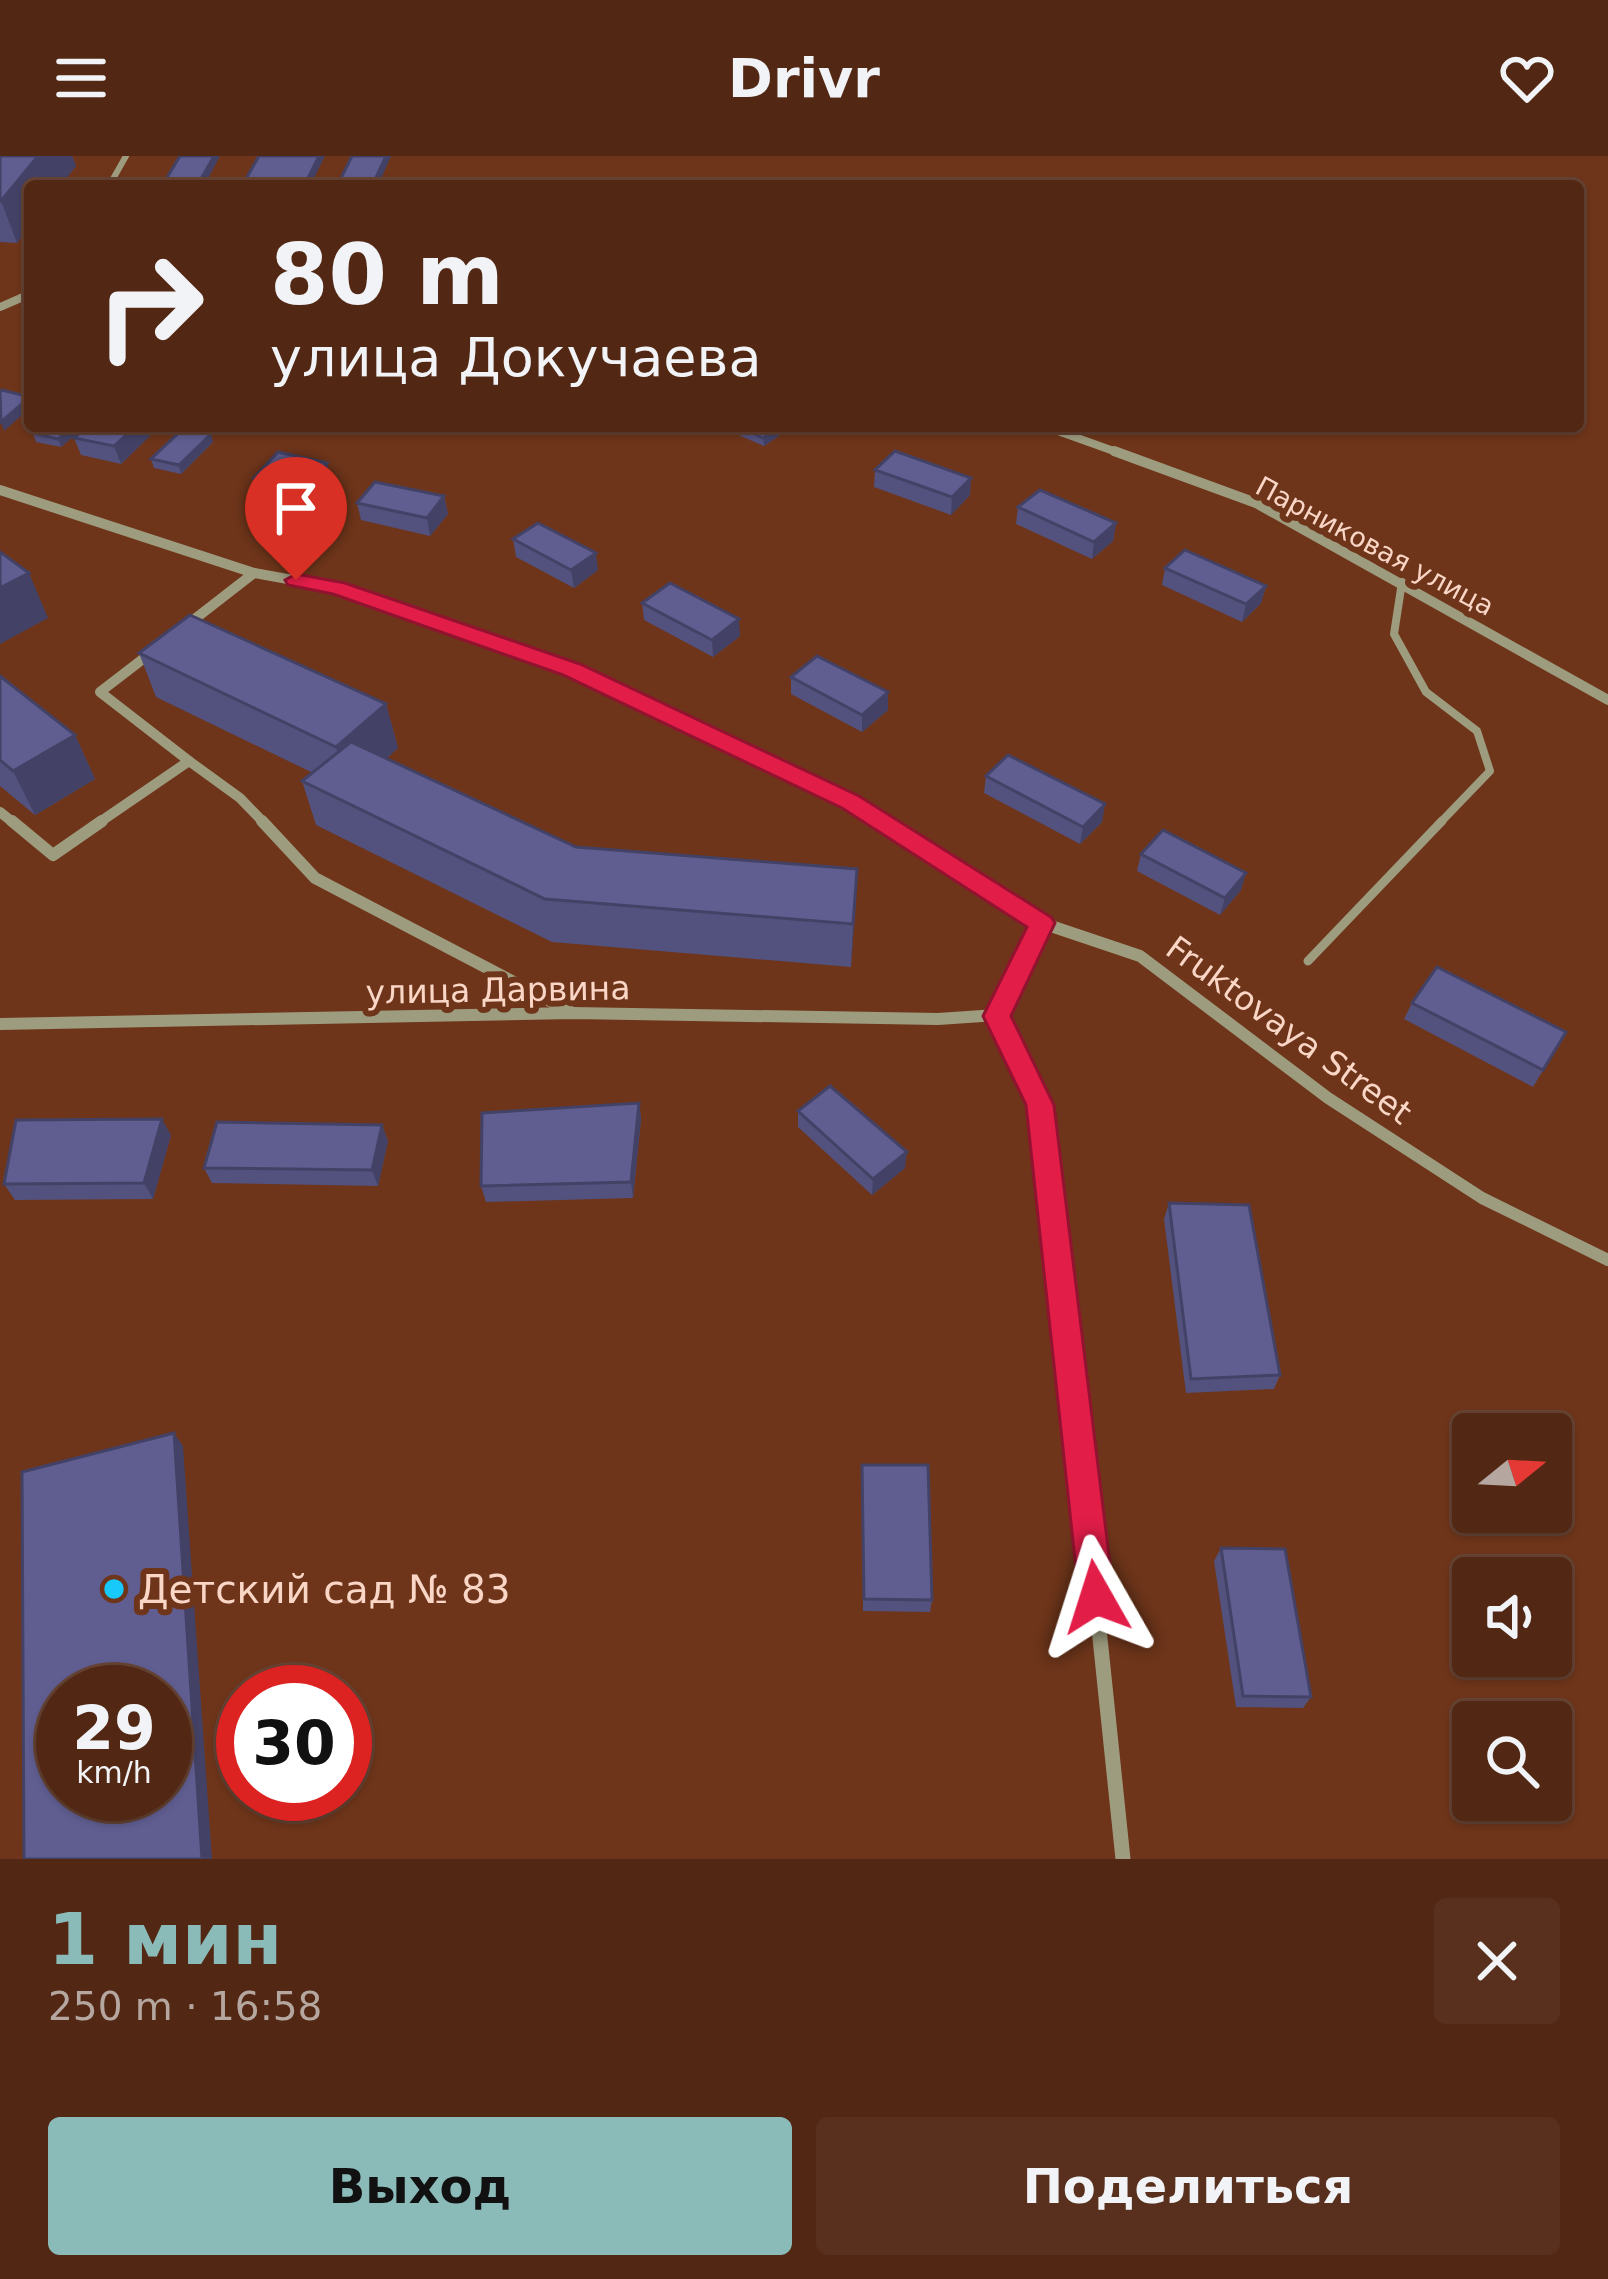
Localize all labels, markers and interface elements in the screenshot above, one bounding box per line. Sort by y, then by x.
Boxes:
icon: menu [48,45,114,111]
icon: heart [1494,45,1560,111]
text: Drivr [728,47,880,110]
text: 80 m [270,226,504,324]
icon: right [72,228,228,384]
text: улица Докучаева [270,326,762,389]
pin [245,457,347,580]
street label: Парниковая улица [1251,470,1499,622]
icon: arrive [263,475,329,541]
street label: Fruktovaya Street [1159,928,1419,1132]
street label: улица Дарвина [365,968,631,1012]
north arrow [1452,1413,1572,1533]
map controls [1452,1413,1572,1821]
position arrow [1033,1534,1159,1660]
button: sound [1452,1557,1572,1677]
place label: Детский сад № 83 [138,1567,511,1612]
marker: Детский сад № 83 [101,1576,127,1602]
speed limit sign: 30 [216,1665,372,1821]
text: 29 [72,1693,156,1763]
button: search [1452,1701,1572,1821]
text: km/h [76,1755,152,1790]
text: 1 мин [48,1897,282,1981]
button: close [1434,1898,1560,2024]
text: 250 m · 16:58 [48,1984,322,2029]
button: Выход [48,2117,792,2255]
button: Поделиться [816,2117,1560,2255]

